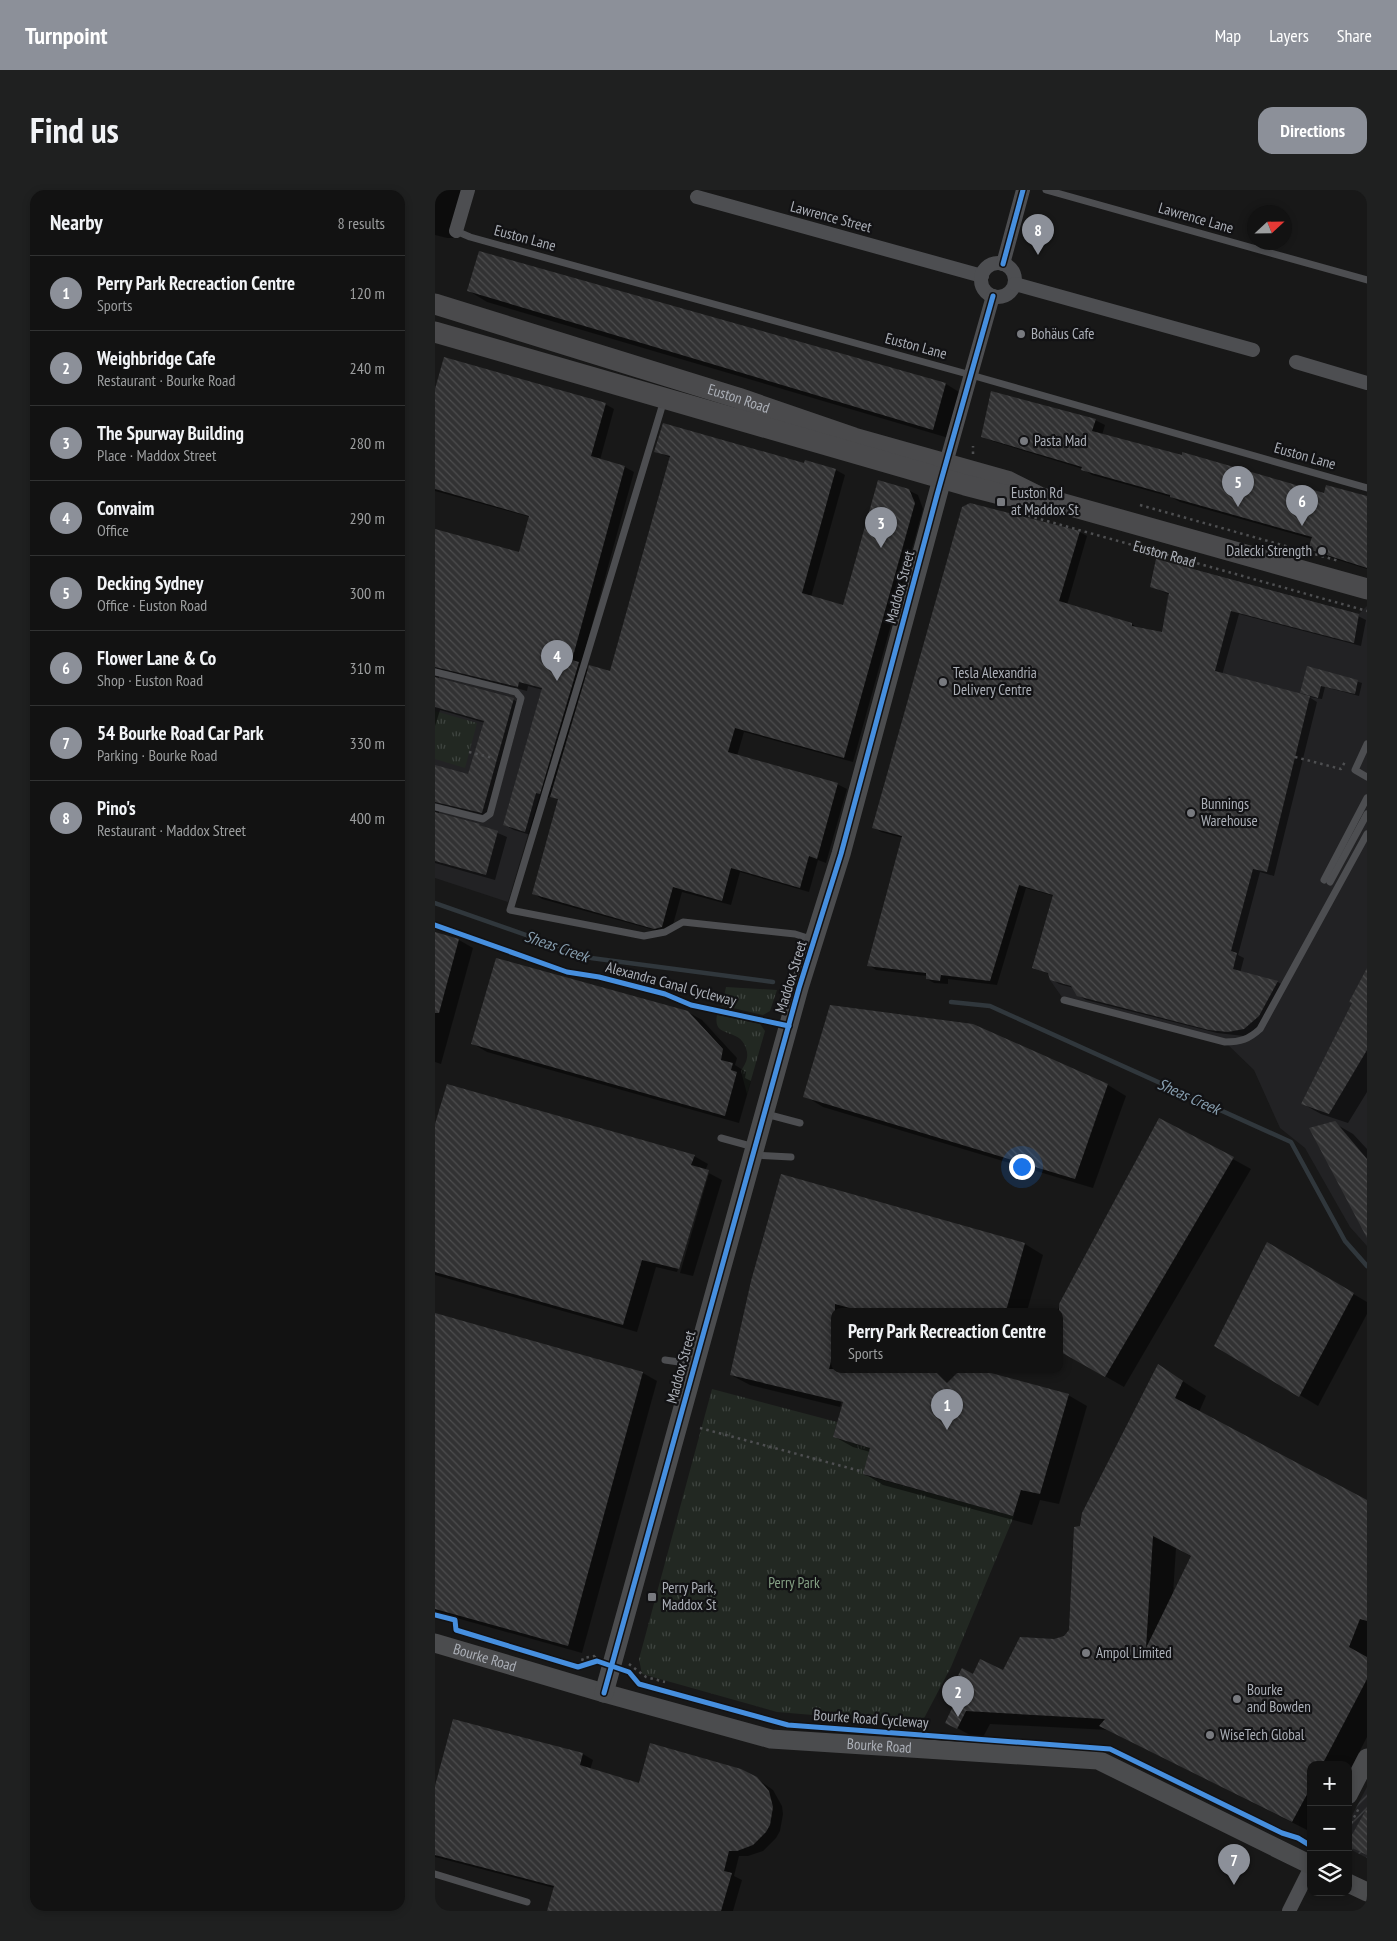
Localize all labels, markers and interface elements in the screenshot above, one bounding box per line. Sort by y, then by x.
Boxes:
text: Turnpoint [25,20,107,51]
text: Map [1215,24,1241,47]
text: Layers [1269,24,1309,47]
text: Share [1337,24,1372,47]
text: Find us [30,107,119,153]
button: Directions [1258,107,1367,154]
street label: Lawrence Street [788,197,874,236]
street label: Lawrence Lane [1157,198,1236,237]
north arrow [1247,205,1292,250]
text: Nearby [50,209,103,236]
text: 8 results [338,213,385,233]
pin: 8 [1022,214,1054,255]
street label: Euston Lane [492,220,558,255]
text: Perry Park Recreaction Centre [97,271,295,295]
text: 1 [62,283,70,303]
text: 120 m [350,283,385,303]
text: Sports [97,295,132,315]
place label: Bohäus Cafe [1031,324,1095,343]
street label: Euston Lane [883,328,949,363]
marker: Bohäus Cafe [1015,328,1027,340]
text: Weighbridge Cafe [97,346,216,370]
text: 2 [62,358,70,378]
text: 240 m [350,358,385,378]
text: Restaurant · Bourke Road [97,370,235,390]
street label: Euston Road [706,379,772,417]
text: The Spurway Building [97,421,244,445]
place label: Pasta Mad [1034,431,1087,450]
text: 3 [62,433,70,453]
text: 280 m [350,433,385,453]
marker: Pasta Mad [1018,435,1030,447]
street label: Euston Lane [1272,438,1338,473]
text: Place · Maddox Street [97,445,216,465]
pin: 5 [1222,466,1254,507]
place label: Euston Rd at Maddox St [1011,483,1079,519]
pin: 6 [1286,485,1318,526]
text: Convaim [97,496,154,520]
marker: Euston Rd at Maddox St [995,496,1007,508]
pin: 3 [865,507,897,548]
text: 4 [62,508,70,528]
text: 290 m [350,508,385,528]
text: Office [97,520,129,540]
street label: Euston Road [1131,536,1198,571]
place label: Dalecki Strength [1226,541,1312,560]
marker: Dalecki Strength [1316,545,1328,557]
street label: Maddox Street [881,548,918,625]
text: Decking Sydney [97,571,203,595]
text: 5 [62,583,70,603]
text: 300 m [350,583,385,603]
text: Office · Euston Road [97,595,207,615]
pin: 4 [541,640,573,681]
text: Flower Lane & Co [97,646,216,670]
text: 6 [62,658,70,678]
text: 310 m [350,658,385,678]
place label: Tesla Alexandria Delivery Centre [953,663,1037,699]
text: Shop · Euston Road [97,670,203,690]
marker: Tesla Alexandria Delivery Centre [937,676,949,688]
text: 54 Bourke Road Car Park [97,721,263,745]
text: 7 [62,733,70,753]
text: 330 m [350,733,385,753]
text: Parking · Bourke Road [97,745,218,765]
place label: Bunnings Warehouse [1201,794,1258,830]
text: Pino's [97,796,136,820]
marker: Bunnings Warehouse [1185,807,1197,819]
text: 8 [62,808,70,828]
text: 400 m [350,808,385,828]
text: Restaurant · Maddox Street [97,820,246,840]
water label: Sheas Creek [522,926,593,967]
street label: Maddox Street [771,938,811,1015]
street label: Alexandra Canal Cycleway [604,957,739,1010]
water label: Sheas Creek [1155,1073,1225,1119]
your location [1009,1154,1035,1180]
popup [831,1308,1063,1373]
text: Perry Park Recreaction Centre [848,1319,1046,1343]
street label: Maddox Street [662,1328,699,1405]
text: Sports [848,1343,883,1363]
pin: 1 [931,1389,963,1430]
park label: Perry Park [768,1573,820,1592]
place label: Perry Park, Maddox St [662,1578,716,1614]
marker: Perry Park, Maddox St [646,1591,658,1603]
street label: Bourke Road [451,1639,519,1676]
place label: Ampol Limited [1096,1643,1172,1662]
marker: Ampol Limited [1080,1647,1092,1659]
pin: 2 [942,1676,974,1717]
place label: Bourke and Bowden [1247,1680,1311,1716]
marker: Bourke and Bowden [1231,1693,1243,1705]
street label: Bourke Road Cycleway [813,1705,930,1732]
place label: WiseTech Global [1220,1725,1305,1744]
marker: WiseTech Global [1204,1729,1216,1741]
street label: Bourke Road [846,1734,912,1757]
map controls [1307,1761,1352,1896]
button: + [1307,1761,1352,1806]
button: − [1307,1806,1352,1851]
pin: 7 [1218,1844,1250,1885]
button: layers [1307,1851,1352,1896]

